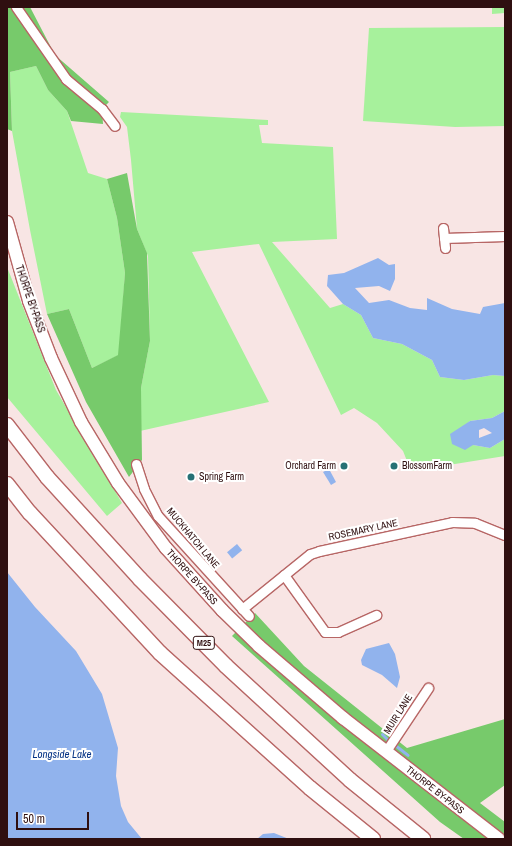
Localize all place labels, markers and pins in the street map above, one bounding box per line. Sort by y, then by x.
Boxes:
place label: Orchard Farm [285,460,336,472]
place label: BlossomFarm [402,460,452,472]
marker: Orchard Farm [339,461,349,471]
marker: BlossomFarm [389,461,399,471]
place label: Spring Farm [199,471,244,483]
marker: Spring Farm [186,472,196,482]

